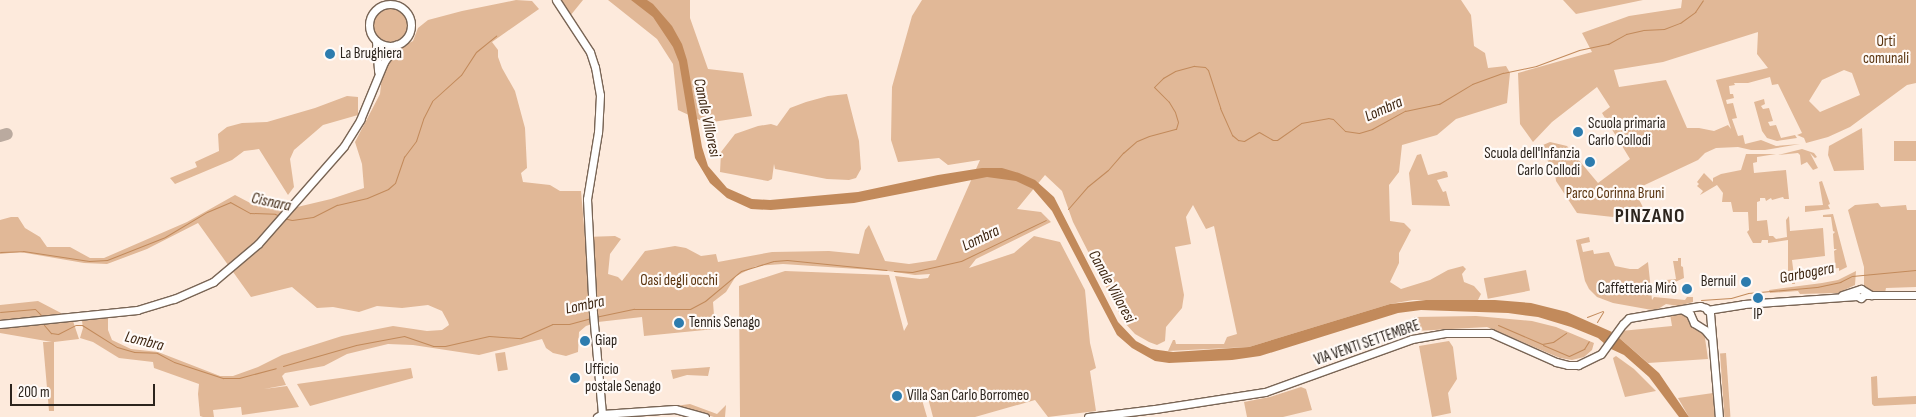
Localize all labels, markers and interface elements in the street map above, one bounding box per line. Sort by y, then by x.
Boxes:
park label: Orti comunali [1863,32,1909,67]
place label: La Brughiera [340,45,402,63]
marker: La Brughiera [324,48,336,60]
water label: Canale Villoresi [688,77,724,159]
water label: Lombra [1362,93,1406,127]
place label: Scuola primaria Carlo Collodi [1588,114,1665,149]
marker: Scuola primaria Carlo Collodi [1572,126,1584,138]
place label: Scuola dell'Infanzia Carlo Collodi [1484,144,1580,179]
marker: Scuola dell'Infanzia Carlo Collodi [1584,156,1596,168]
park label: Parco Corinna Bruni [1566,185,1664,203]
water label: Cisnara [249,189,293,217]
district label: PINZANO [1614,204,1686,228]
water label: Lombra [959,222,1003,256]
water label: Canale Villoresi [1083,247,1139,327]
water label: Garbogera [1778,259,1836,289]
park label: Oasi degli occhi [640,272,718,290]
place label: Bernuil [1701,273,1736,291]
marker: Bernuil [1740,276,1752,288]
place label: Caffetteria Mirò [1598,280,1677,298]
marker: Caffetteria Mirò [1681,283,1693,295]
marker: IP [1752,292,1764,304]
water label: Lombra [564,293,606,319]
place label: IP [1753,306,1763,324]
place label: Tennis Senago [689,314,760,332]
marker: Tennis Senago [673,317,685,329]
street label: VIA VENTI SETTEMBRE [1312,317,1422,369]
water label: Lombra [123,328,165,356]
place label: Giap [595,332,617,350]
marker: Giap [579,335,591,347]
place label: Ufficio postale Senago [585,360,661,395]
marker: Ufficio postale Senago [569,372,581,384]
scale bar [12,374,158,406]
text: 200 m [18,383,50,402]
place label: Villa San Carlo Borromeo [907,387,1029,405]
marker: Villa San Carlo Borromeo [891,390,903,402]

